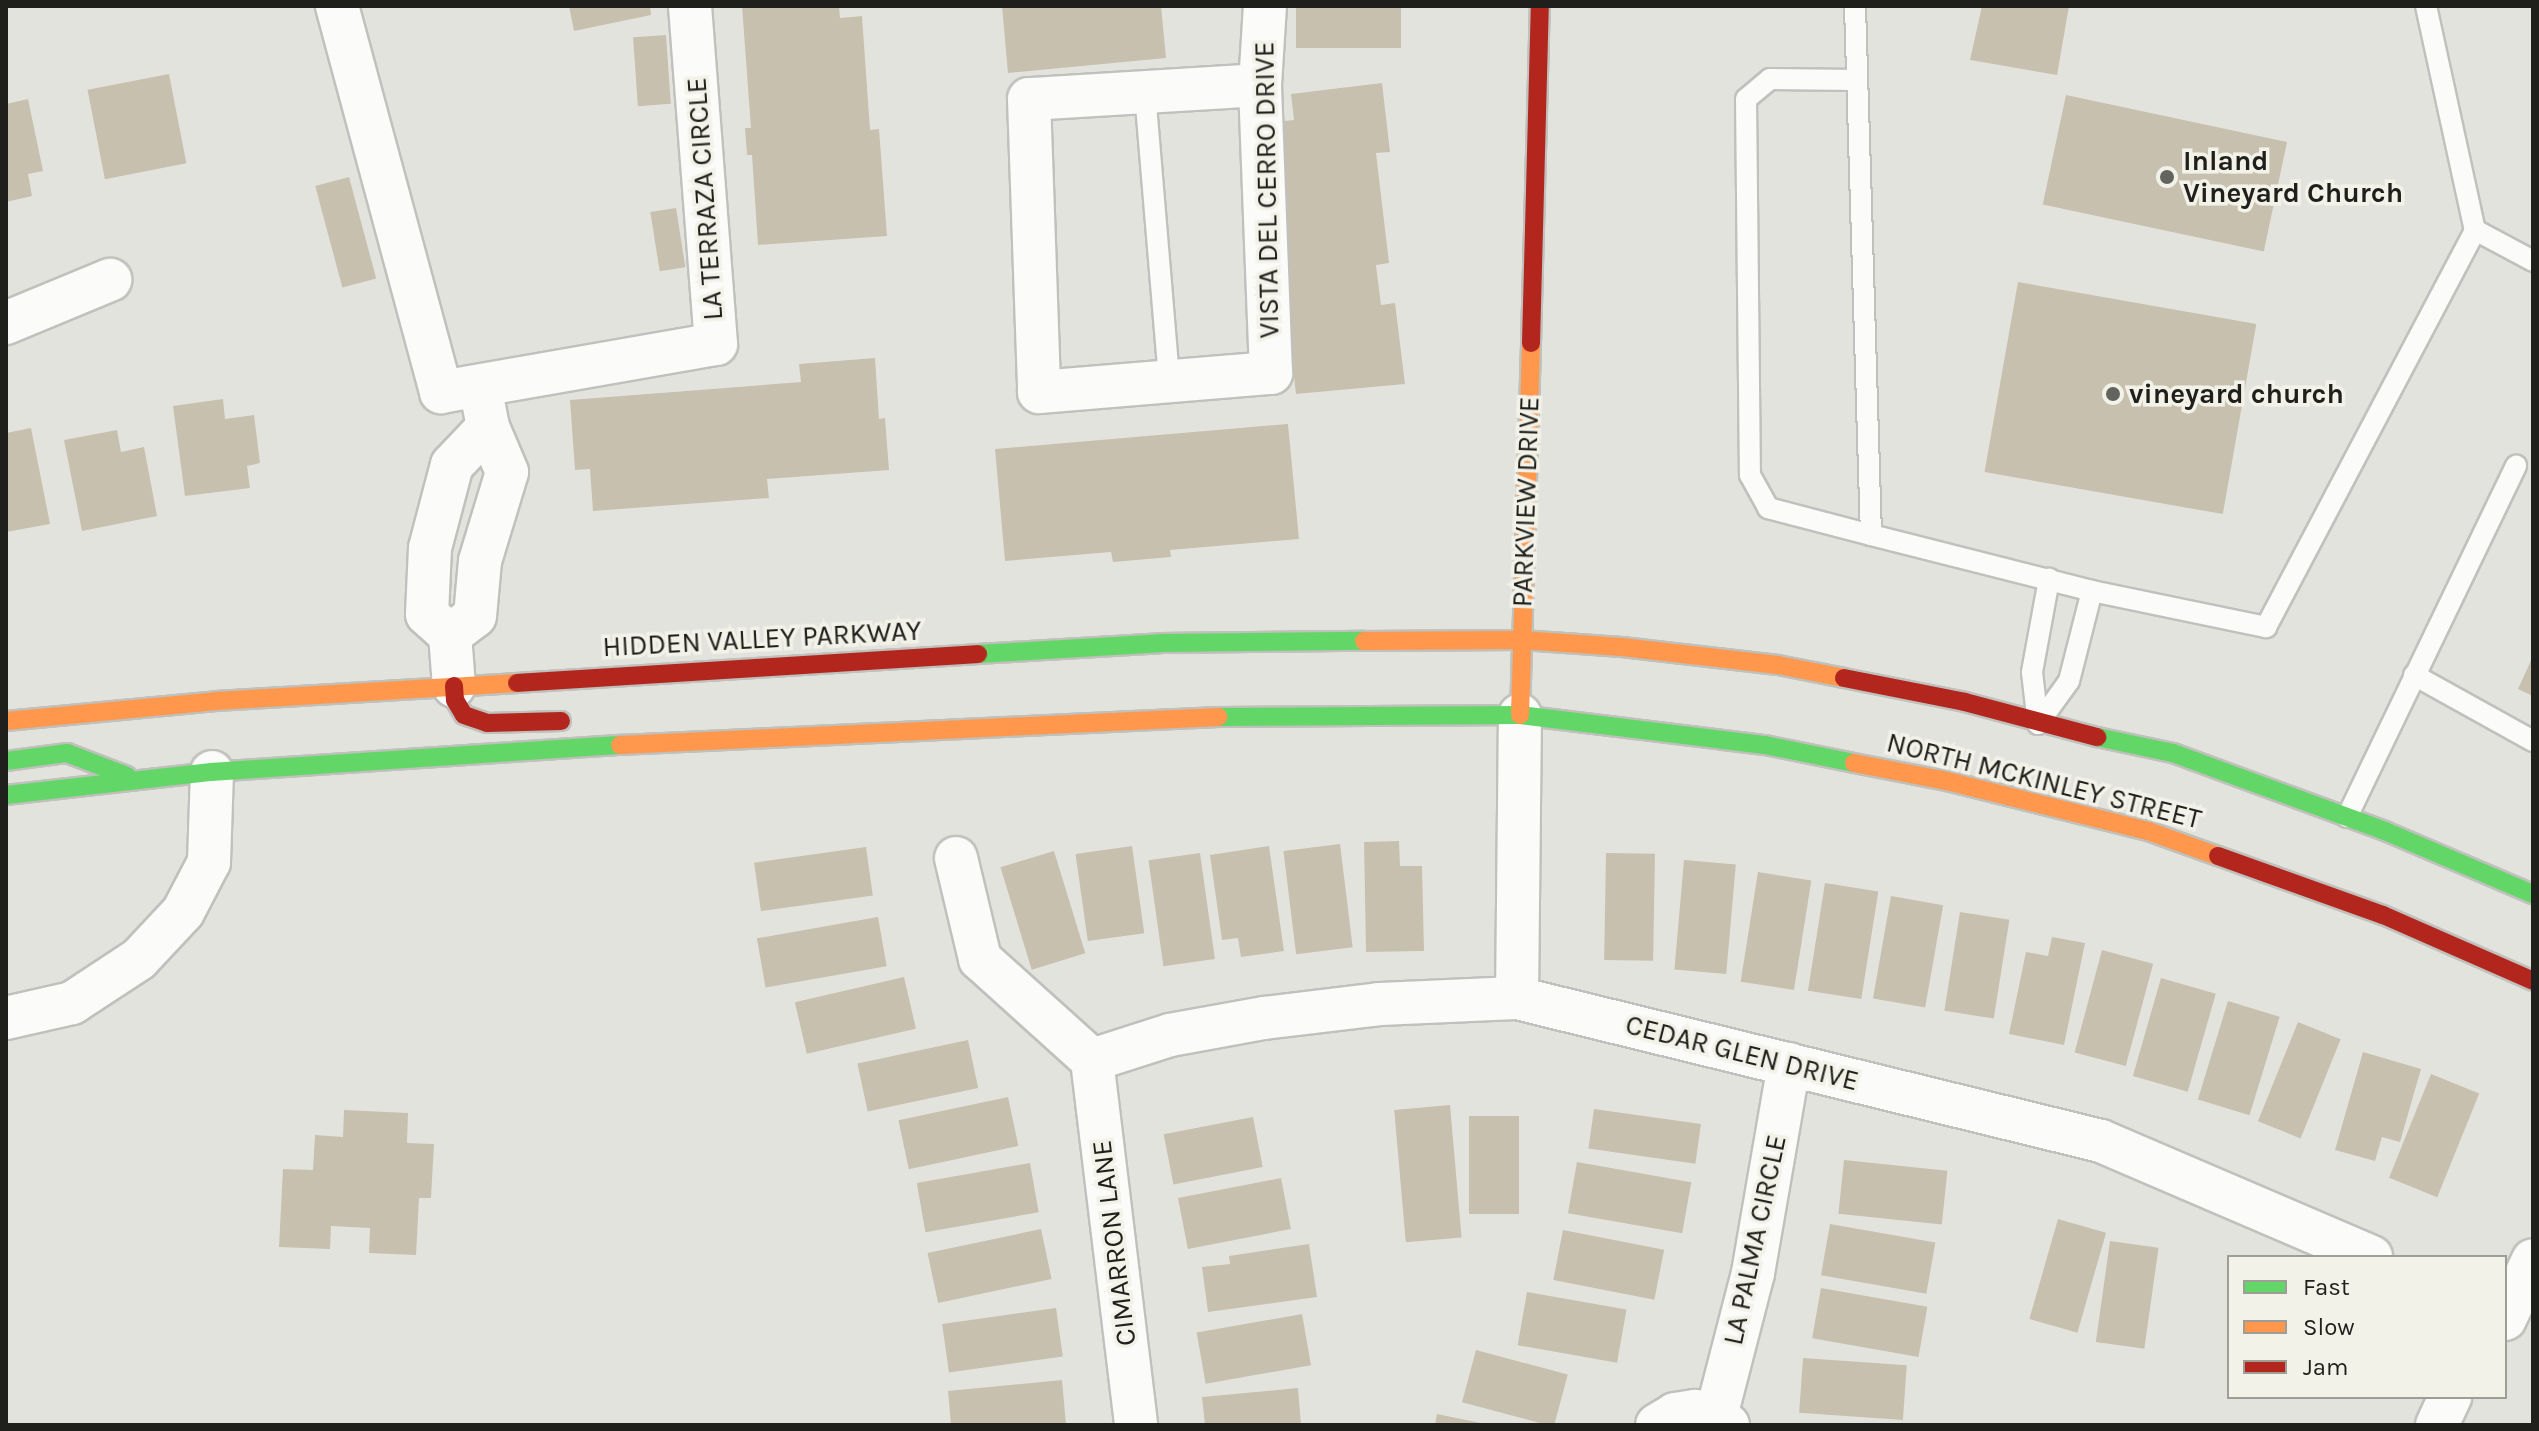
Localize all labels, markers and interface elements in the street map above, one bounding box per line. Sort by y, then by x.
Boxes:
street label: VISTA DEL CERRO DRIVE [1248,41,1286,339]
street label: LA TERRAZA CIRCLE [680,76,730,322]
place label: Inland Vineyard Church [2183,144,2403,210]
marker: Inland Vineyard Church [2158,168,2176,186]
place label: vineyard church [2129,377,2344,411]
marker: vineyard church [2104,385,2122,403]
street label: PARKVIEW DRIVE [1506,396,1546,608]
street label: HIDDEN VALLEY PARKWAY [602,614,922,664]
street label: NORTH MCKINLEY STREET [1883,726,2205,836]
street label: CEDAR GLEN DRIVE [1622,1008,1862,1098]
street label: LA PALMA CIRCLE [1716,1132,1794,1348]
street label: CIMARRON LANE [1085,1138,1143,1348]
legend [2227,1255,2507,1399]
text: Fast [2303,1273,2350,1301]
text: Slow [2303,1313,2355,1341]
text: Jam [2303,1353,2348,1381]

